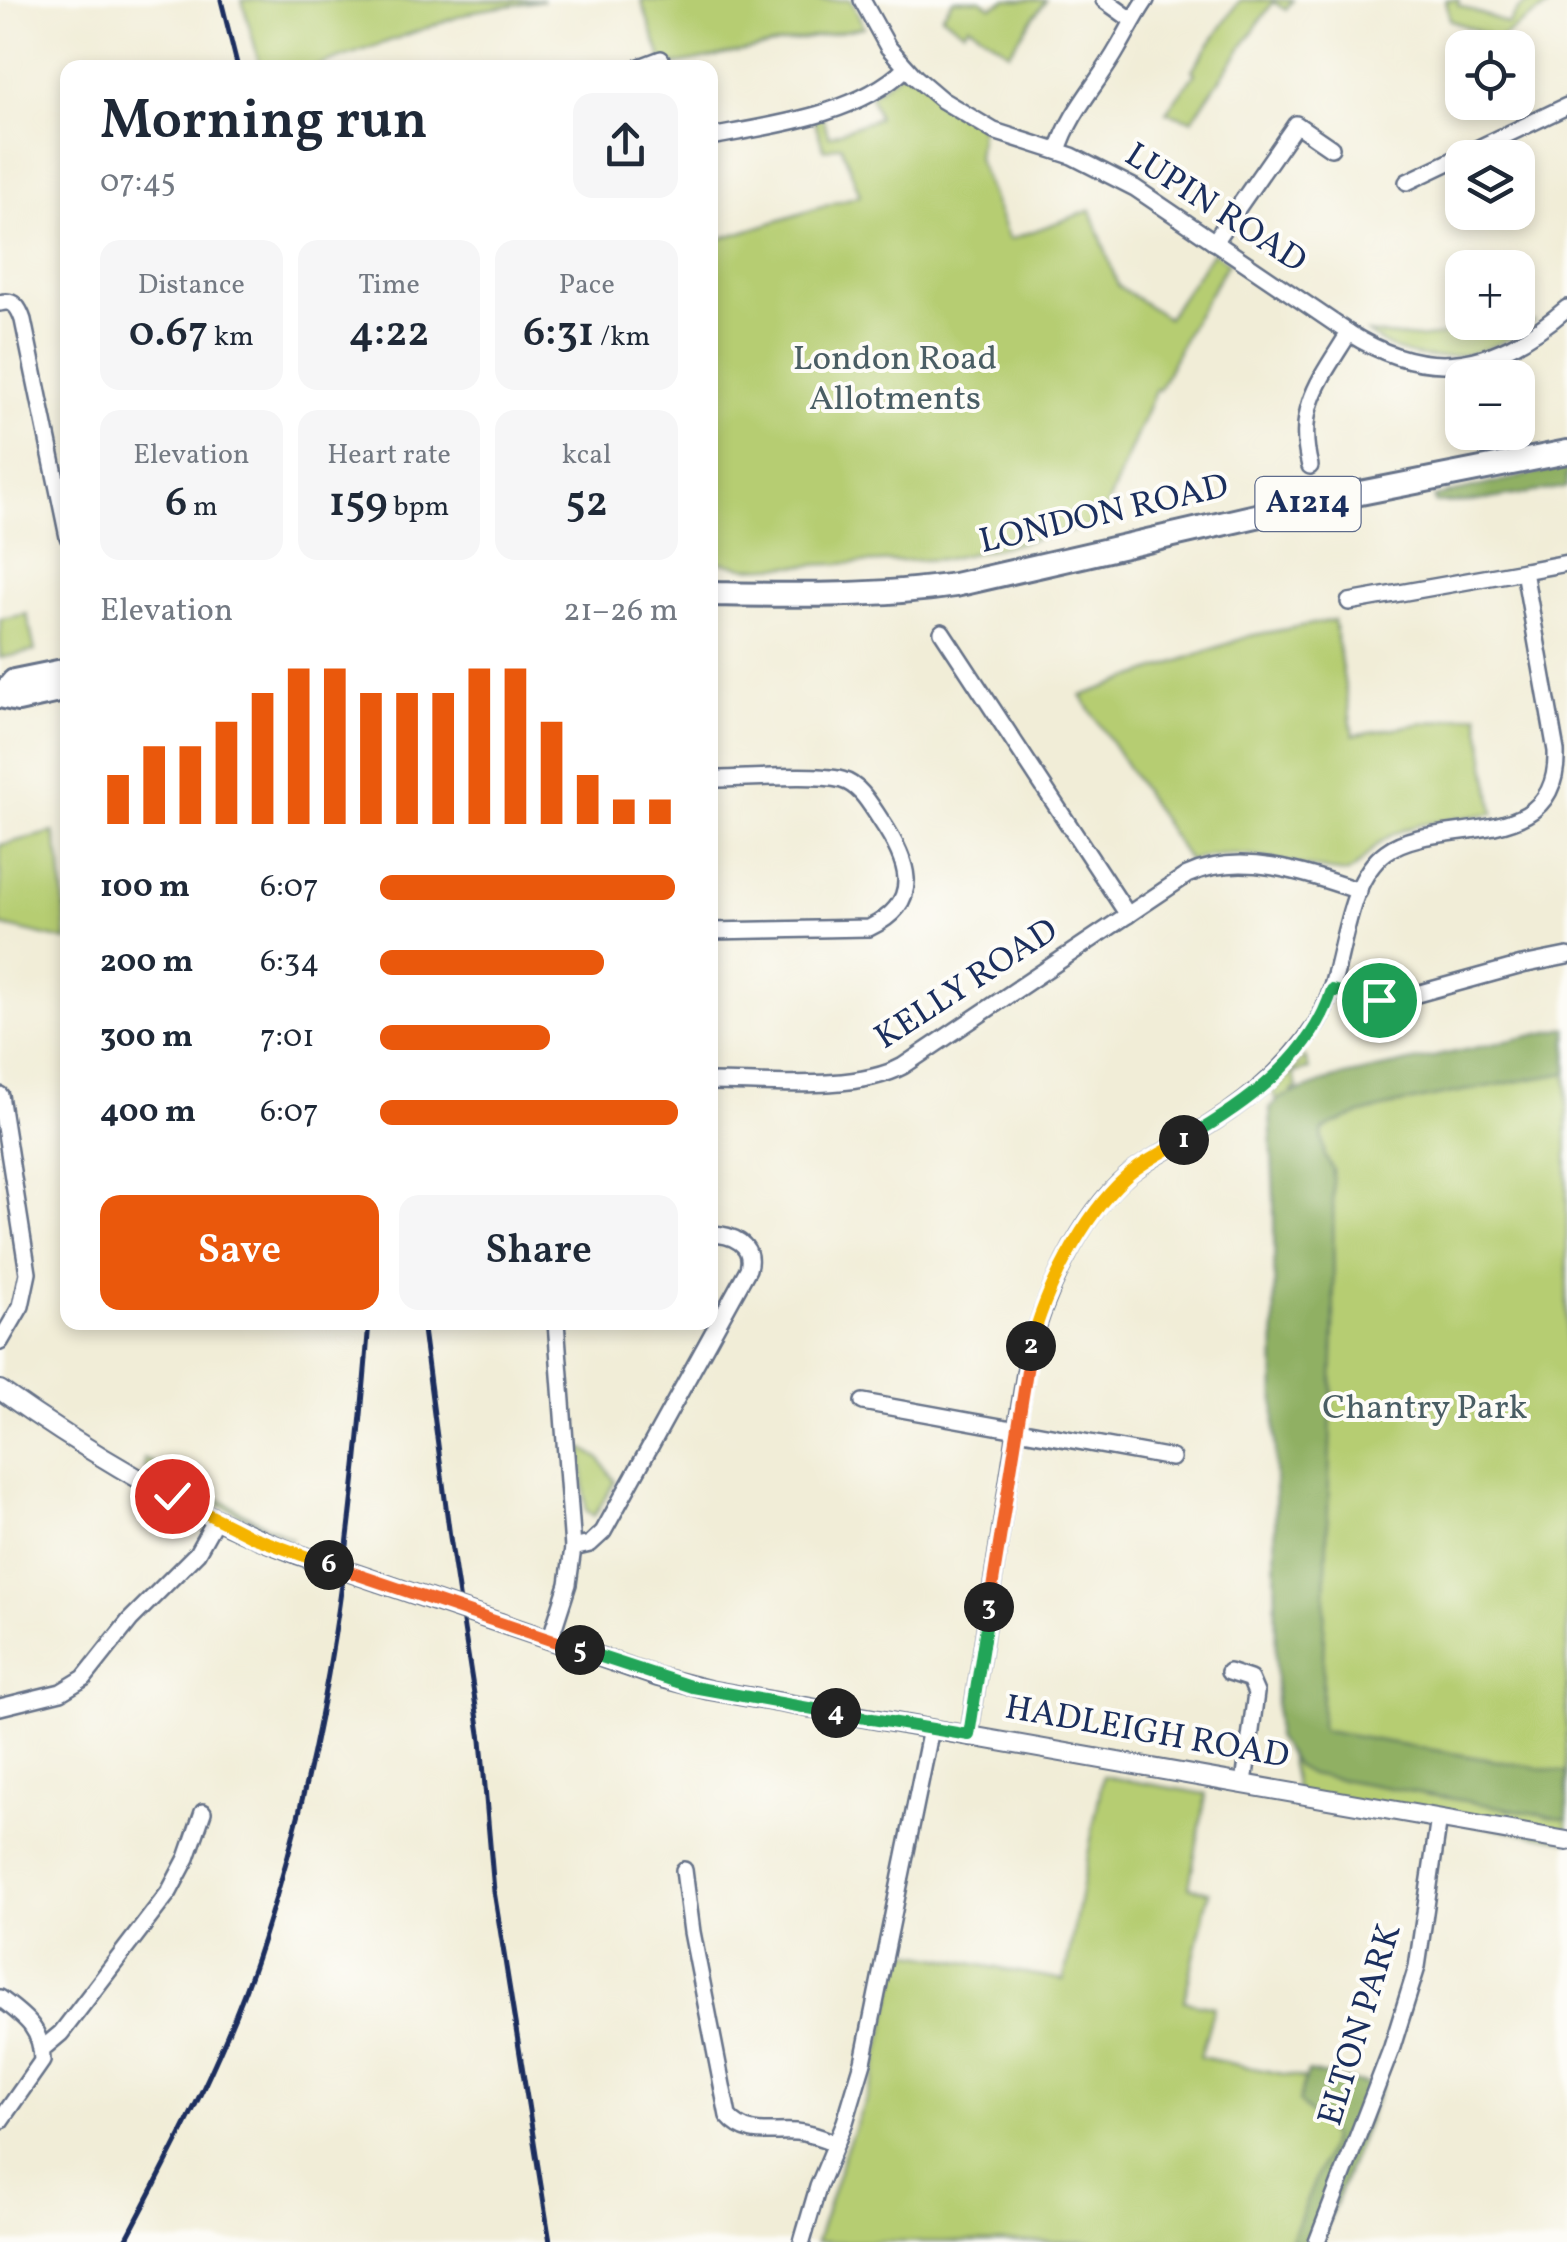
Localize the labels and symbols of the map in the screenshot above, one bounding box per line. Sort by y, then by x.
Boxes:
street label: LUPIN ROAD [1115,132,1315,286]
park label: London Road Allotments [793,336,997,424]
street label: LONDON ROAD [975,463,1233,567]
road number: A1214 [1256,477,1360,531]
street label: KELLY ROAD [866,908,1068,1062]
pin [1337,958,1422,1043]
pin: 1 [1159,1115,1209,1165]
pin: 2 [1006,1321,1056,1371]
park label: Chantry Park [1322,1385,1528,1433]
pin [130,1454,215,1539]
pin: 6 [304,1540,354,1590]
pin: 3 [964,1582,1014,1632]
pin: 5 [555,1625,605,1675]
street label: HADLEIGH ROAD [1001,1684,1293,1782]
pin: 4 [811,1688,861,1738]
street label: ELTON PARK [1308,1918,1414,2132]

